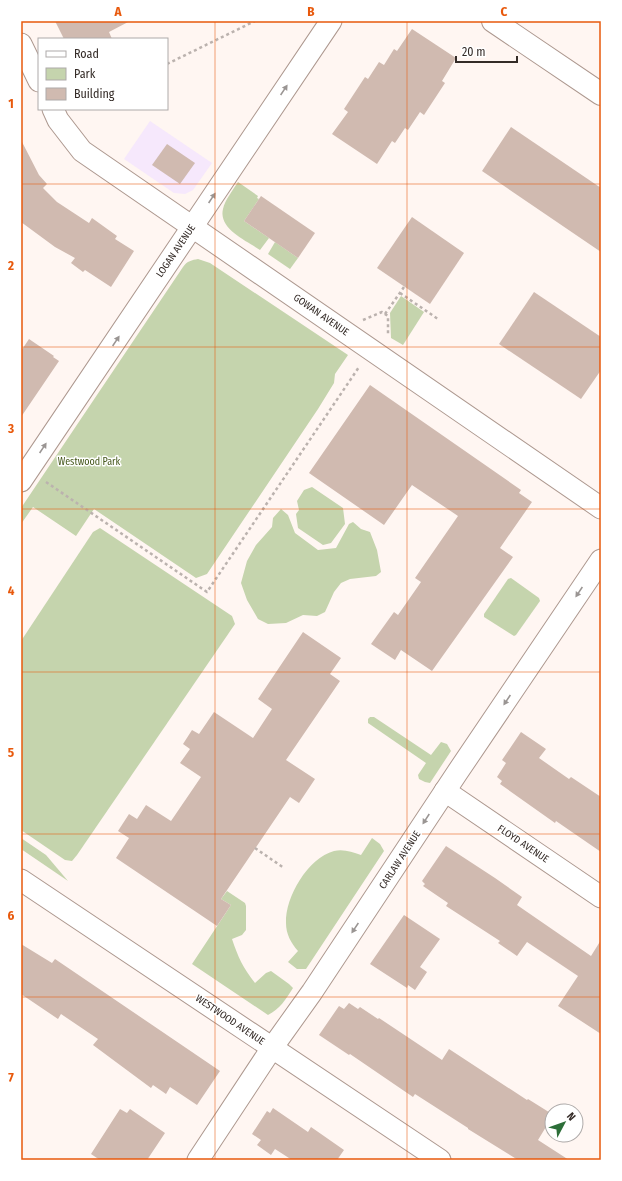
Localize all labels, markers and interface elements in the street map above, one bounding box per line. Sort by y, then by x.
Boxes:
text: A [113,4,122,19]
text: B [307,4,315,19]
text: C [501,4,508,19]
legend [38,38,168,110]
scale bar [456,38,517,64]
text: 20 m [462,45,486,59]
text: Road [74,47,99,61]
text: Park [74,67,96,81]
one-way arrow [280,85,288,95]
text: Building [74,87,115,101]
text: 1 [8,96,14,111]
one-way arrow [208,193,216,203]
street label: LOGAN AVENUE [154,222,198,280]
text: 2 [7,258,14,273]
street label: GOWAN AVENUE [291,292,351,339]
one-way arrow [112,335,119,346]
text: 3 [7,421,14,436]
one-way arrow [39,443,47,454]
park label: Westwood Park [58,456,121,468]
text: 4 [8,583,15,598]
one-way arrow [575,587,583,597]
one-way arrow [503,695,511,705]
text: 5 [8,745,14,760]
one-way arrow [422,814,430,824]
street label: FLOYD AVENUE [495,823,551,866]
street label: CARLAW AVENUE [377,828,423,891]
text: 6 [8,908,15,923]
one-way arrow [351,923,359,933]
street label: WESTWOOD AVENUE [193,992,267,1048]
text: 7 [8,1070,14,1085]
north arrow [544,1103,584,1143]
text: N [564,1110,578,1124]

